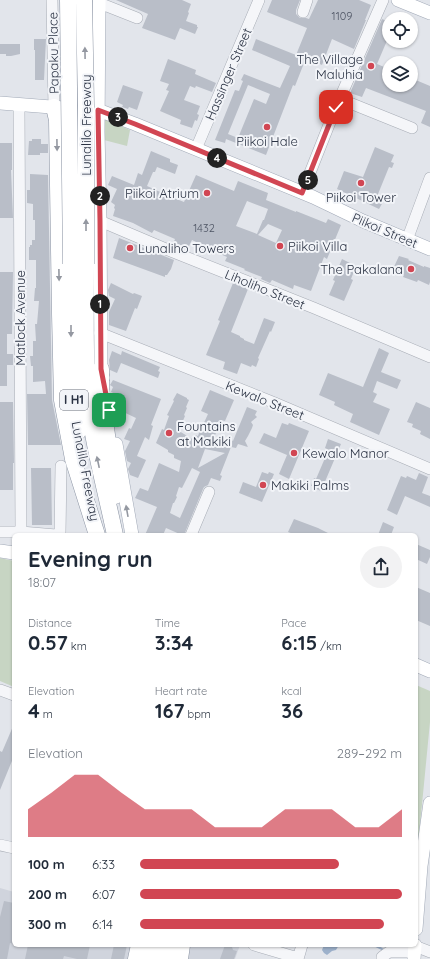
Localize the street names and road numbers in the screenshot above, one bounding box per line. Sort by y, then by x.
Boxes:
street label: Papaku Place [44,12,62,94]
street label: Hassinger Street [201,25,255,123]
street label: Lunalilo Freeway [78,74,94,176]
street label: Piikoi Street [350,209,420,251]
street label: Liholiho Street [223,266,307,312]
street label: Matlock Avenue [12,270,28,366]
street label: Kewalo Street [223,377,307,423]
road number: I H1 [60,390,88,410]
street label: Lunalilo Freeway [68,420,104,522]

